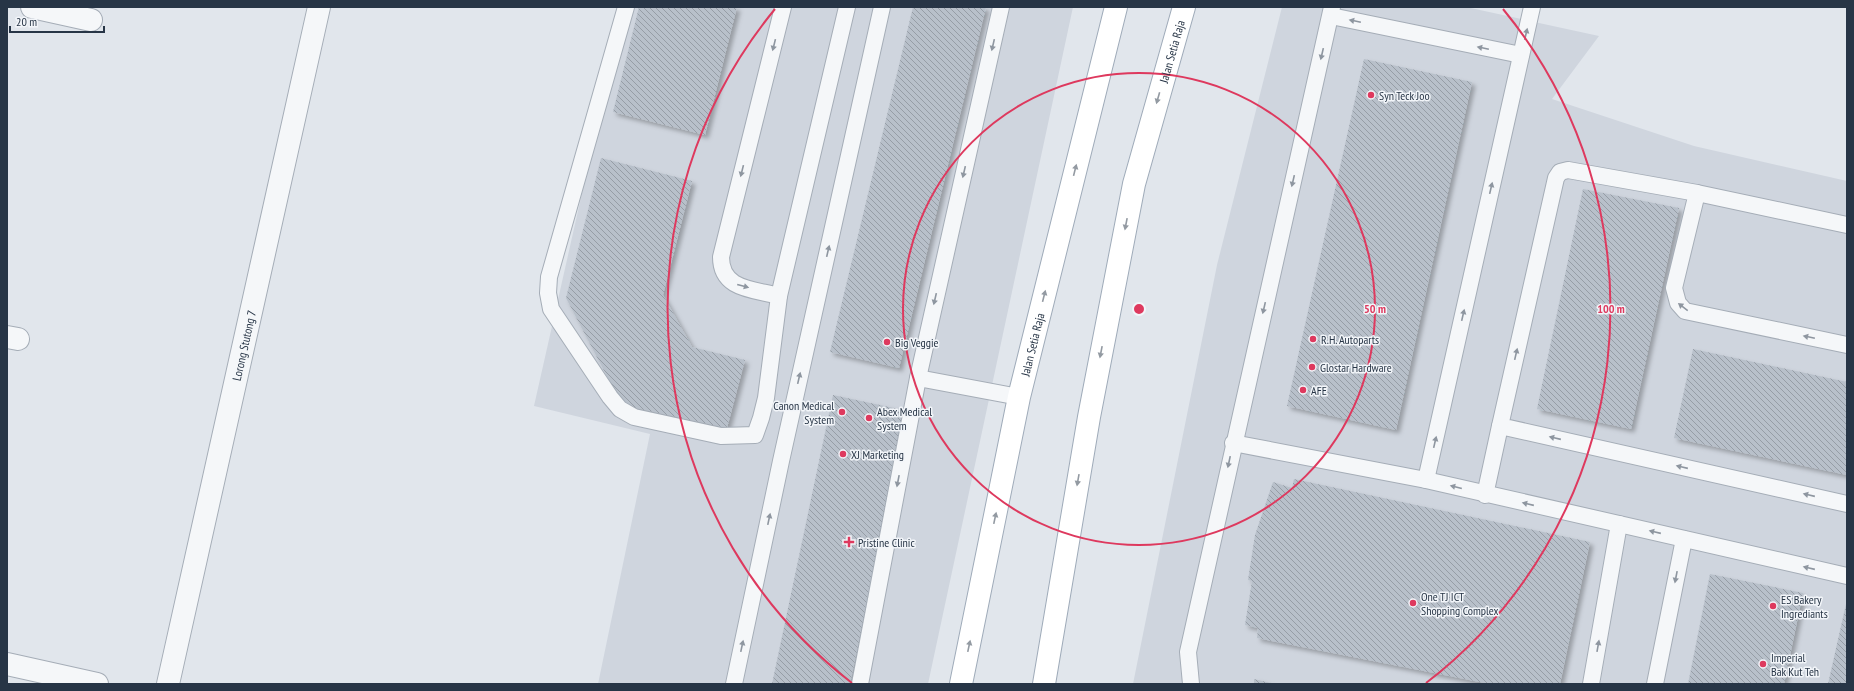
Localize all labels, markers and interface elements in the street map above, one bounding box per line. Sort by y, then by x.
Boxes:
scale bar [10,8,104,34]
text: 20 m [16,14,37,29]
street label: Jalan Setia Raja [1155,18,1188,85]
one-way arrow [1349,18,1361,24]
one-way arrow [1523,28,1529,40]
one-way arrow [770,39,776,51]
one-way arrow [989,39,995,51]
one-way arrow [1477,44,1489,50]
one-way arrow [1318,48,1324,60]
place label: Syn Teck Joo [1379,88,1430,103]
marker: Syn Teck Joo [1366,90,1376,100]
one-way arrow [1155,93,1161,105]
one-way arrow [1072,163,1078,176]
one-way arrow [739,165,745,177]
one-way arrow [960,166,966,178]
one-way arrow [1289,175,1295,187]
one-way arrow [1489,182,1495,194]
one-way arrow [1123,218,1129,230]
one-way arrow [825,245,831,257]
one-way arrow [737,283,749,289]
one-way arrow [1041,290,1047,302]
one-way arrow [932,293,938,305]
text: 50 m [1364,301,1386,316]
text: 100 m [1597,301,1625,316]
centre of rings [1132,302,1146,316]
one-way arrow [1260,302,1266,314]
one-way arrow [1678,303,1689,311]
street label: Lorong Stutong 7 [228,309,259,382]
one-way arrow [1460,309,1466,321]
street label: Jalan Setia Raja [1017,311,1047,378]
place label: R.H. Autoparts [1321,332,1379,347]
marker: R.H. Autoparts [1308,334,1318,344]
one-way arrow [1803,334,1815,340]
place label: Big Veggie [895,335,938,350]
marker: Big Veggie [882,337,892,347]
one-way arrow [1098,346,1104,358]
one-way arrow [1513,348,1519,360]
place label: Glostar Hardware [1320,360,1392,375]
marker: Glostar Hardware [1307,362,1317,372]
one-way arrow [797,372,803,384]
place label: AFE [1311,383,1327,398]
marker: AFE [1298,385,1308,395]
place label: Canon Medical System [773,398,834,427]
place label: Abex Medical System [877,404,932,433]
marker: Canon Medical System [837,407,847,417]
marker: Abex Medical System [864,413,874,423]
one-way arrow [1549,435,1561,441]
one-way arrow [1432,436,1438,448]
place label: XJ Marketing [851,447,904,462]
marker: XJ Marketing [838,449,848,459]
one-way arrow [1225,456,1231,468]
one-way arrow [1676,463,1688,469]
one-way arrow [1075,474,1081,486]
one-way arrow [895,475,901,487]
one-way arrow [1449,484,1462,490]
one-way arrow [1803,492,1815,498]
one-way arrow [1522,501,1534,507]
one-way arrow [992,512,998,525]
one-way arrow [766,513,772,525]
one-way arrow [1649,529,1661,535]
place label: Pristine Clinic [858,535,915,550]
marker: Pristine Clinic [843,536,855,548]
one-way arrow [1803,564,1815,570]
one-way arrow [1673,571,1679,583]
place label: One TJ ICT Shopping Complex [1421,589,1499,618]
place label: ES Bakery Ingrediants [1781,592,1828,621]
marker: One TJ ICT Shopping Complex [1408,598,1418,608]
marker: ES Bakery Ingrediants [1768,601,1778,611]
one-way arrow [1595,639,1601,652]
one-way arrow [739,640,745,652]
one-way arrow [966,640,972,652]
place label: Imperial Bak Kut Teh [1771,650,1819,679]
marker: Imperial Bak Kut Teh [1758,659,1768,669]

